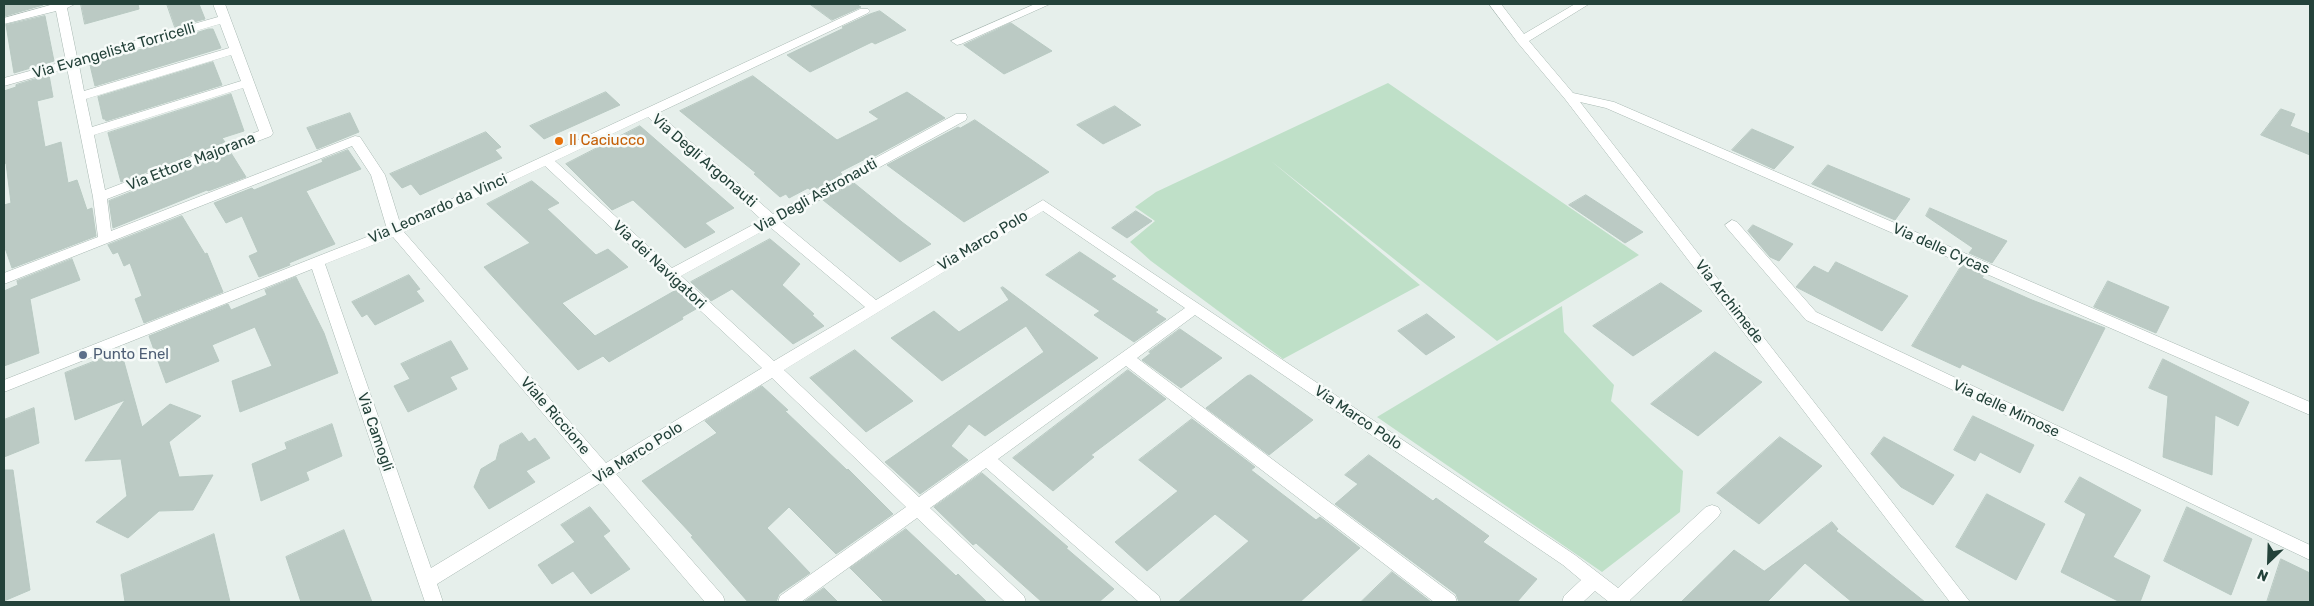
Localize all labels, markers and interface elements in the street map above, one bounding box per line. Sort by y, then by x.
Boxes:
street label: Via Evangelista Torricelli [31,19,197,83]
street label: Via Degli Argonauti [648,111,760,211]
street label: Via Ettore Majorana [124,129,258,195]
place label: Il Caciucco [569,132,645,150]
marker: Il Caciucco [553,135,565,147]
street label: Via Degli Astronauti [751,155,881,237]
street label: Via Leonardo da Vinci [366,170,510,248]
street label: Via Marco Polo [935,207,1031,275]
street label: Via dei Navigatori [608,217,710,313]
street label: Via delle Cycas [1890,220,1992,278]
street label: Via Archimede [1691,257,1767,347]
place label: Punto Enel [93,346,169,364]
marker: Punto Enel [77,349,89,361]
street label: Viale Riccione [516,373,594,459]
street label: Via delle Mimose [1950,376,2062,442]
street label: Via Marco Polo [1311,382,1405,454]
street label: Via Camogli [353,390,397,474]
street label: Via Marco Polo [590,418,686,488]
north arrow [2244,536,2294,586]
text: N [2255,565,2271,585]

